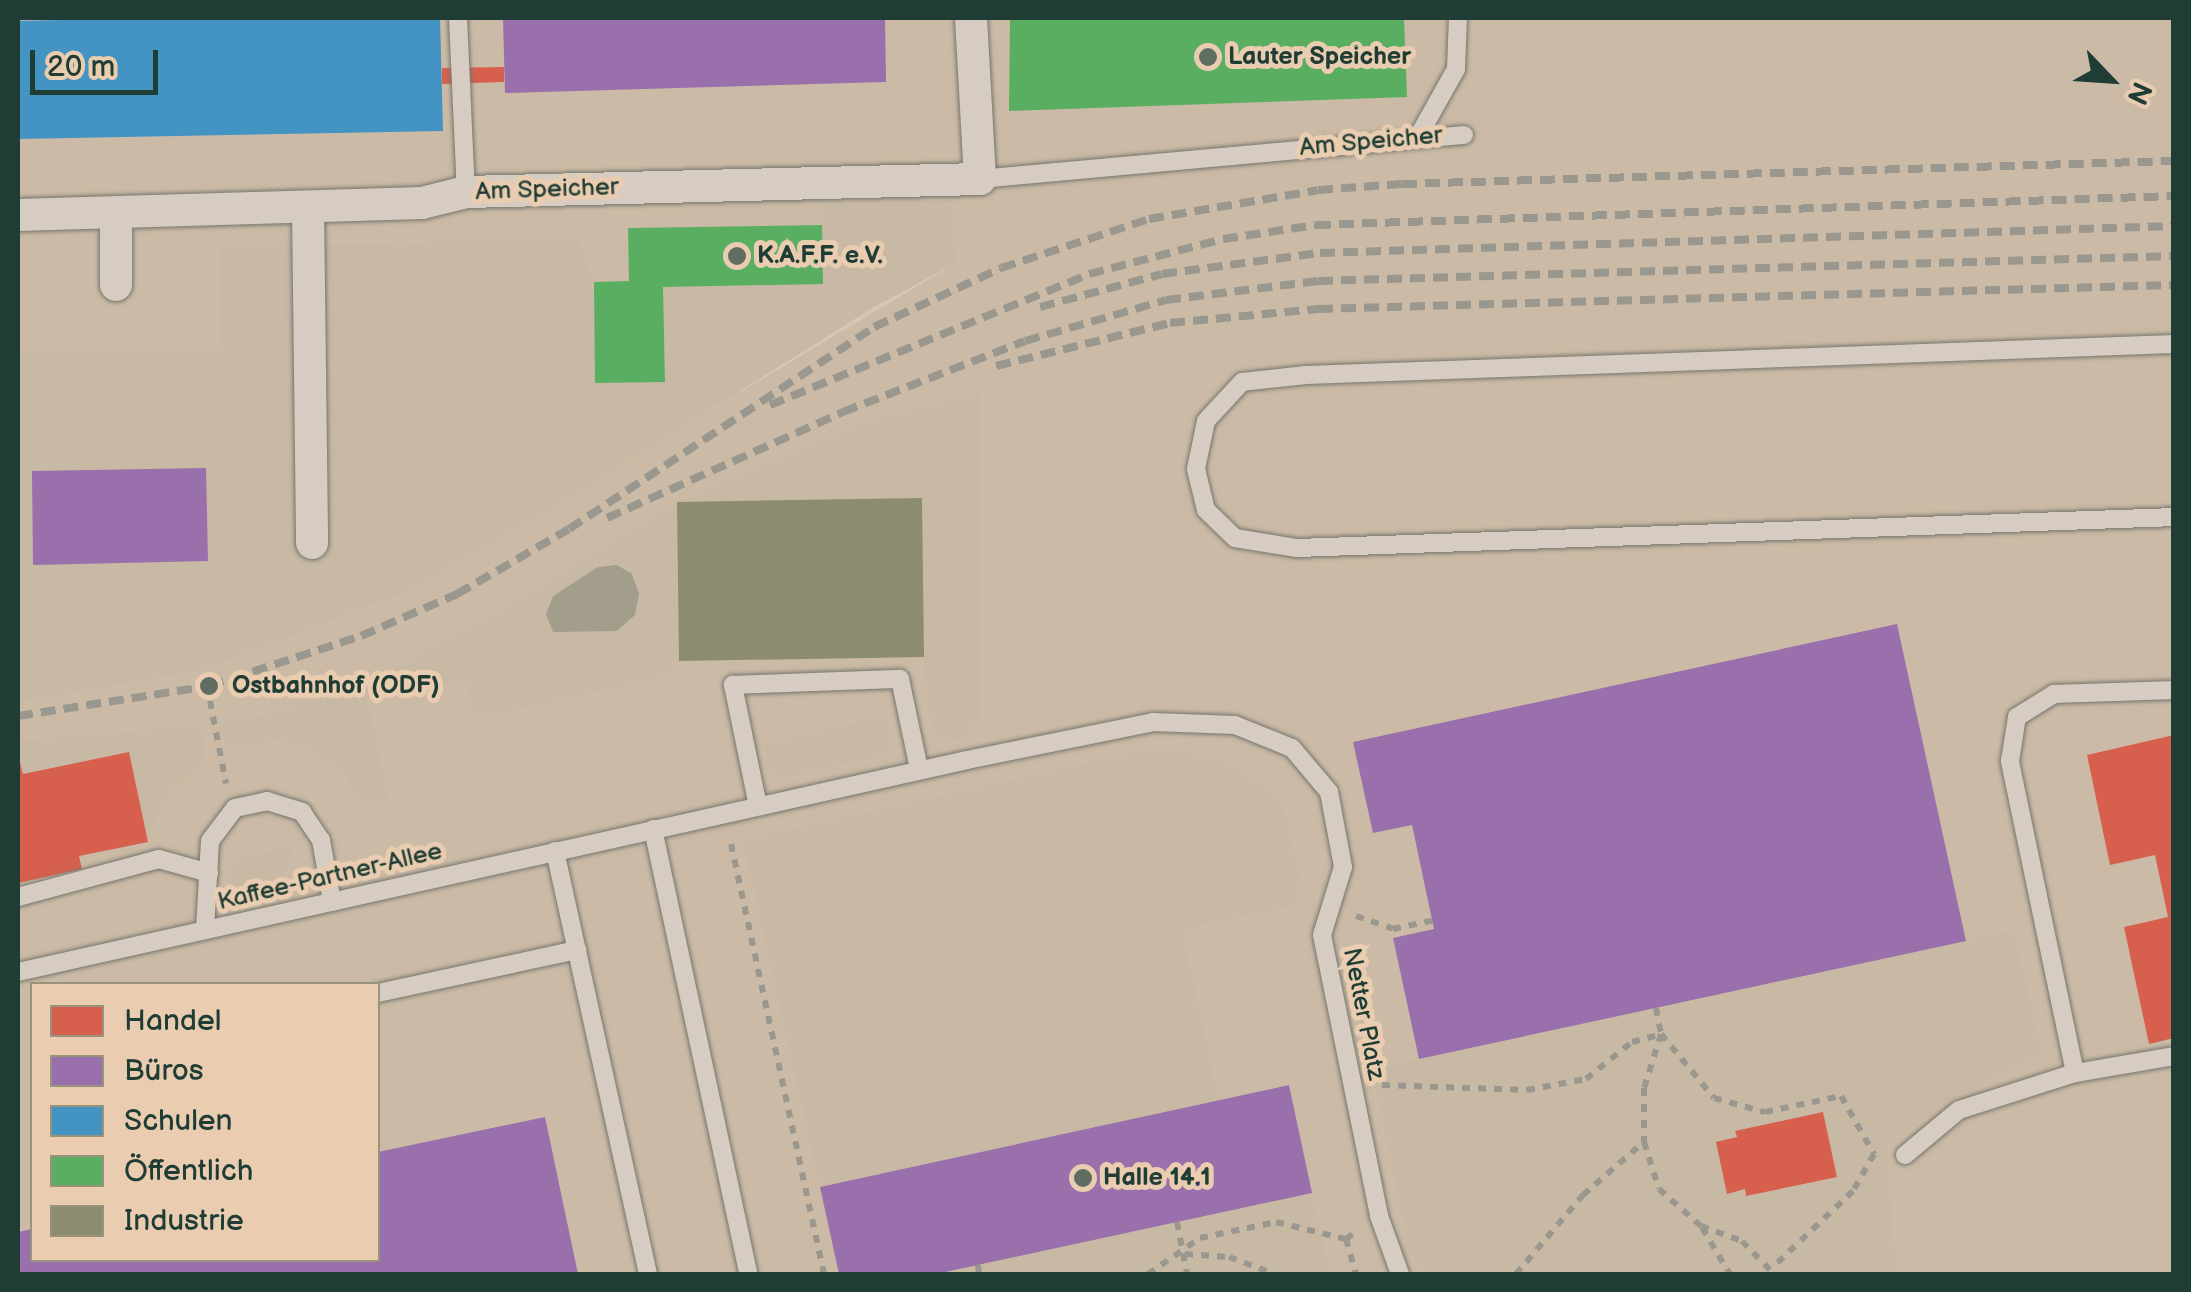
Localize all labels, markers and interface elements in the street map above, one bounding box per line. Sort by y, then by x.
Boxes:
scale bar [35,30,162,92]
north arrow [2061,30,2161,130]
place label: Lauter Speicher [1228,42,1411,72]
marker: Lauter Speicher [1197,46,1219,68]
text: 20 m [47,49,115,85]
text: N [2119,76,2158,109]
street label: Am Speicher [1298,121,1444,163]
street label: Am Speicher [475,172,619,208]
place label: K.A.F.F. e.V. [757,241,883,271]
marker: K.A.F.F. e.V. [726,245,748,267]
place label: Ostbahnhof (ODF) [232,671,440,701]
marker: Ostbahnhof (ODF) [196,673,222,699]
street label: Kaffee-Partner-Allee [215,837,445,917]
street label: Netter Platz [1336,946,1390,1082]
legend [30,982,380,1262]
text: Handel [124,1003,222,1039]
text: Büros [124,1053,204,1089]
text: Schulen [124,1103,232,1139]
text: Öffentlich [124,1153,253,1189]
place label: Halle 14.1 [1103,1163,1211,1193]
marker: Halle 14.1 [1072,1167,1094,1189]
text: Industrie [124,1203,244,1239]

